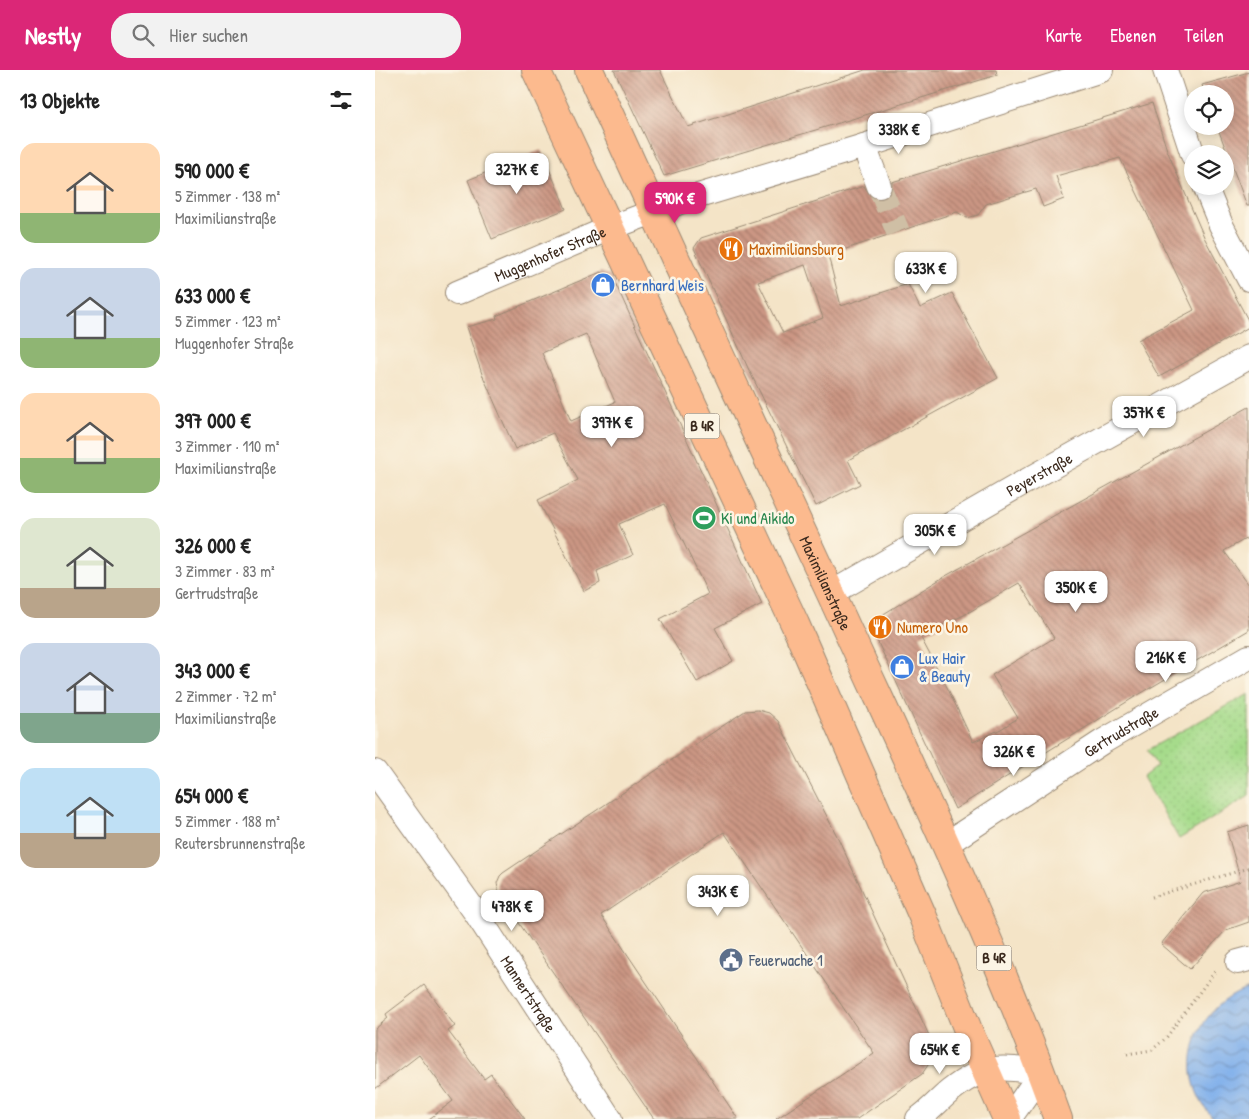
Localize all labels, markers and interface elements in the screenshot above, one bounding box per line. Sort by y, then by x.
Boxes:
search box [111,13,461,58]
text: Nestly [25,19,81,51]
icon: search [129,21,157,49]
text: Hier suchen [169,22,248,48]
text: Karte [1046,23,1082,48]
text: Ebenen [1110,23,1156,48]
text: Teilen [1184,23,1224,48]
map controls [1184,85,1234,195]
button: locate [1184,85,1234,135]
text: 13 Objekte [20,86,100,115]
icon: filters [327,86,355,114]
pin: 338K € [858,112,940,155]
text: 338K € [878,118,920,140]
button: layers [1184,145,1234,195]
pin: 327K € [476,152,558,195]
text: 590 000 € [175,156,249,185]
text: 327K € [496,158,538,180]
icon: home [60,163,120,223]
pin: 590K € [634,182,716,224]
text: 5 Zimmer · 138 m² [175,185,280,207]
text: 590K € [655,187,695,209]
text: Maximilianstraße [175,207,276,229]
street label: Muggenhofer Straße [491,220,610,287]
restaurant icon: Maximiliansburg [718,236,744,262]
place label: Maximiliansburg [749,238,844,260]
pin: 633K € [885,252,967,294]
text: 633K € [906,257,946,279]
shop icon: Bernhard Weis [590,272,616,298]
place label: Bernhard Weis [621,274,704,296]
text: 633 000 € [175,281,250,310]
icon: home [60,288,120,348]
text: 5 Zimmer · 123 m² [175,310,281,332]
text: Muggenhofer Straße [175,332,294,354]
pin: 357K € [1103,396,1185,438]
text: 357K € [1123,401,1165,423]
text: 397 000 € [175,406,251,435]
pin: 397K € [571,406,653,448]
text: 397K € [592,411,632,433]
icon: home [60,413,120,473]
road number: B 4R [685,414,719,438]
text: 3 Zimmer · 110 m² [175,435,279,457]
street label: Peyerstraße [1002,446,1077,501]
text: Maximilianstraße [175,457,276,479]
sports icon: Ki und Aikido [691,505,717,531]
place label: Ki und Aikido [721,507,795,529]
pin: 305K € [894,514,976,556]
text: 305K € [915,519,955,541]
text: 326 000 € [175,531,251,560]
street label: Maximilianstraße [795,532,857,634]
icon: home [60,538,120,598]
text: 3 Zimmer · 83 m² [175,560,275,582]
pin: 350K € [1035,570,1117,613]
text: 350K € [1056,576,1096,598]
text: Gertrudstraße [175,582,258,604]
restaurant icon: Numero Uno [867,614,893,640]
place label: Numero Uno [897,616,968,638]
pin: 216K € [1125,640,1207,683]
text: 216K € [1146,646,1186,668]
place label: Lux Hair & Beauty [919,647,971,687]
shop icon: Lux Hair & Beauty [889,654,915,680]
text: 343 000 € [175,656,250,685]
icon: home [60,663,120,723]
text: 2 Zimmer · 72 m² [175,685,276,707]
street label: Gertrudstraße [1079,700,1163,762]
text: Maximilianstraße [175,707,276,729]
pin: 326K € [973,734,1055,777]
text: 326K € [994,740,1034,762]
text: 654 000 € [175,781,248,810]
icon: home [60,788,120,848]
text: 5 Zimmer · 188 m² [175,810,280,832]
text: Reutersbrunnenstraße [175,832,305,854]
pin: 343K € [677,874,759,917]
text: 343K € [698,880,738,902]
pin: 478K € [471,890,553,932]
text: 478K € [492,895,532,917]
road number: B 4R [977,946,1011,970]
public building icon: Feuerwache 1 [718,947,744,973]
place label: Feuerwache 1 [748,949,823,971]
street label: Mannertstraße [496,951,562,1037]
pin: 654K € [899,1032,981,1075]
text: 654K € [921,1038,959,1060]

